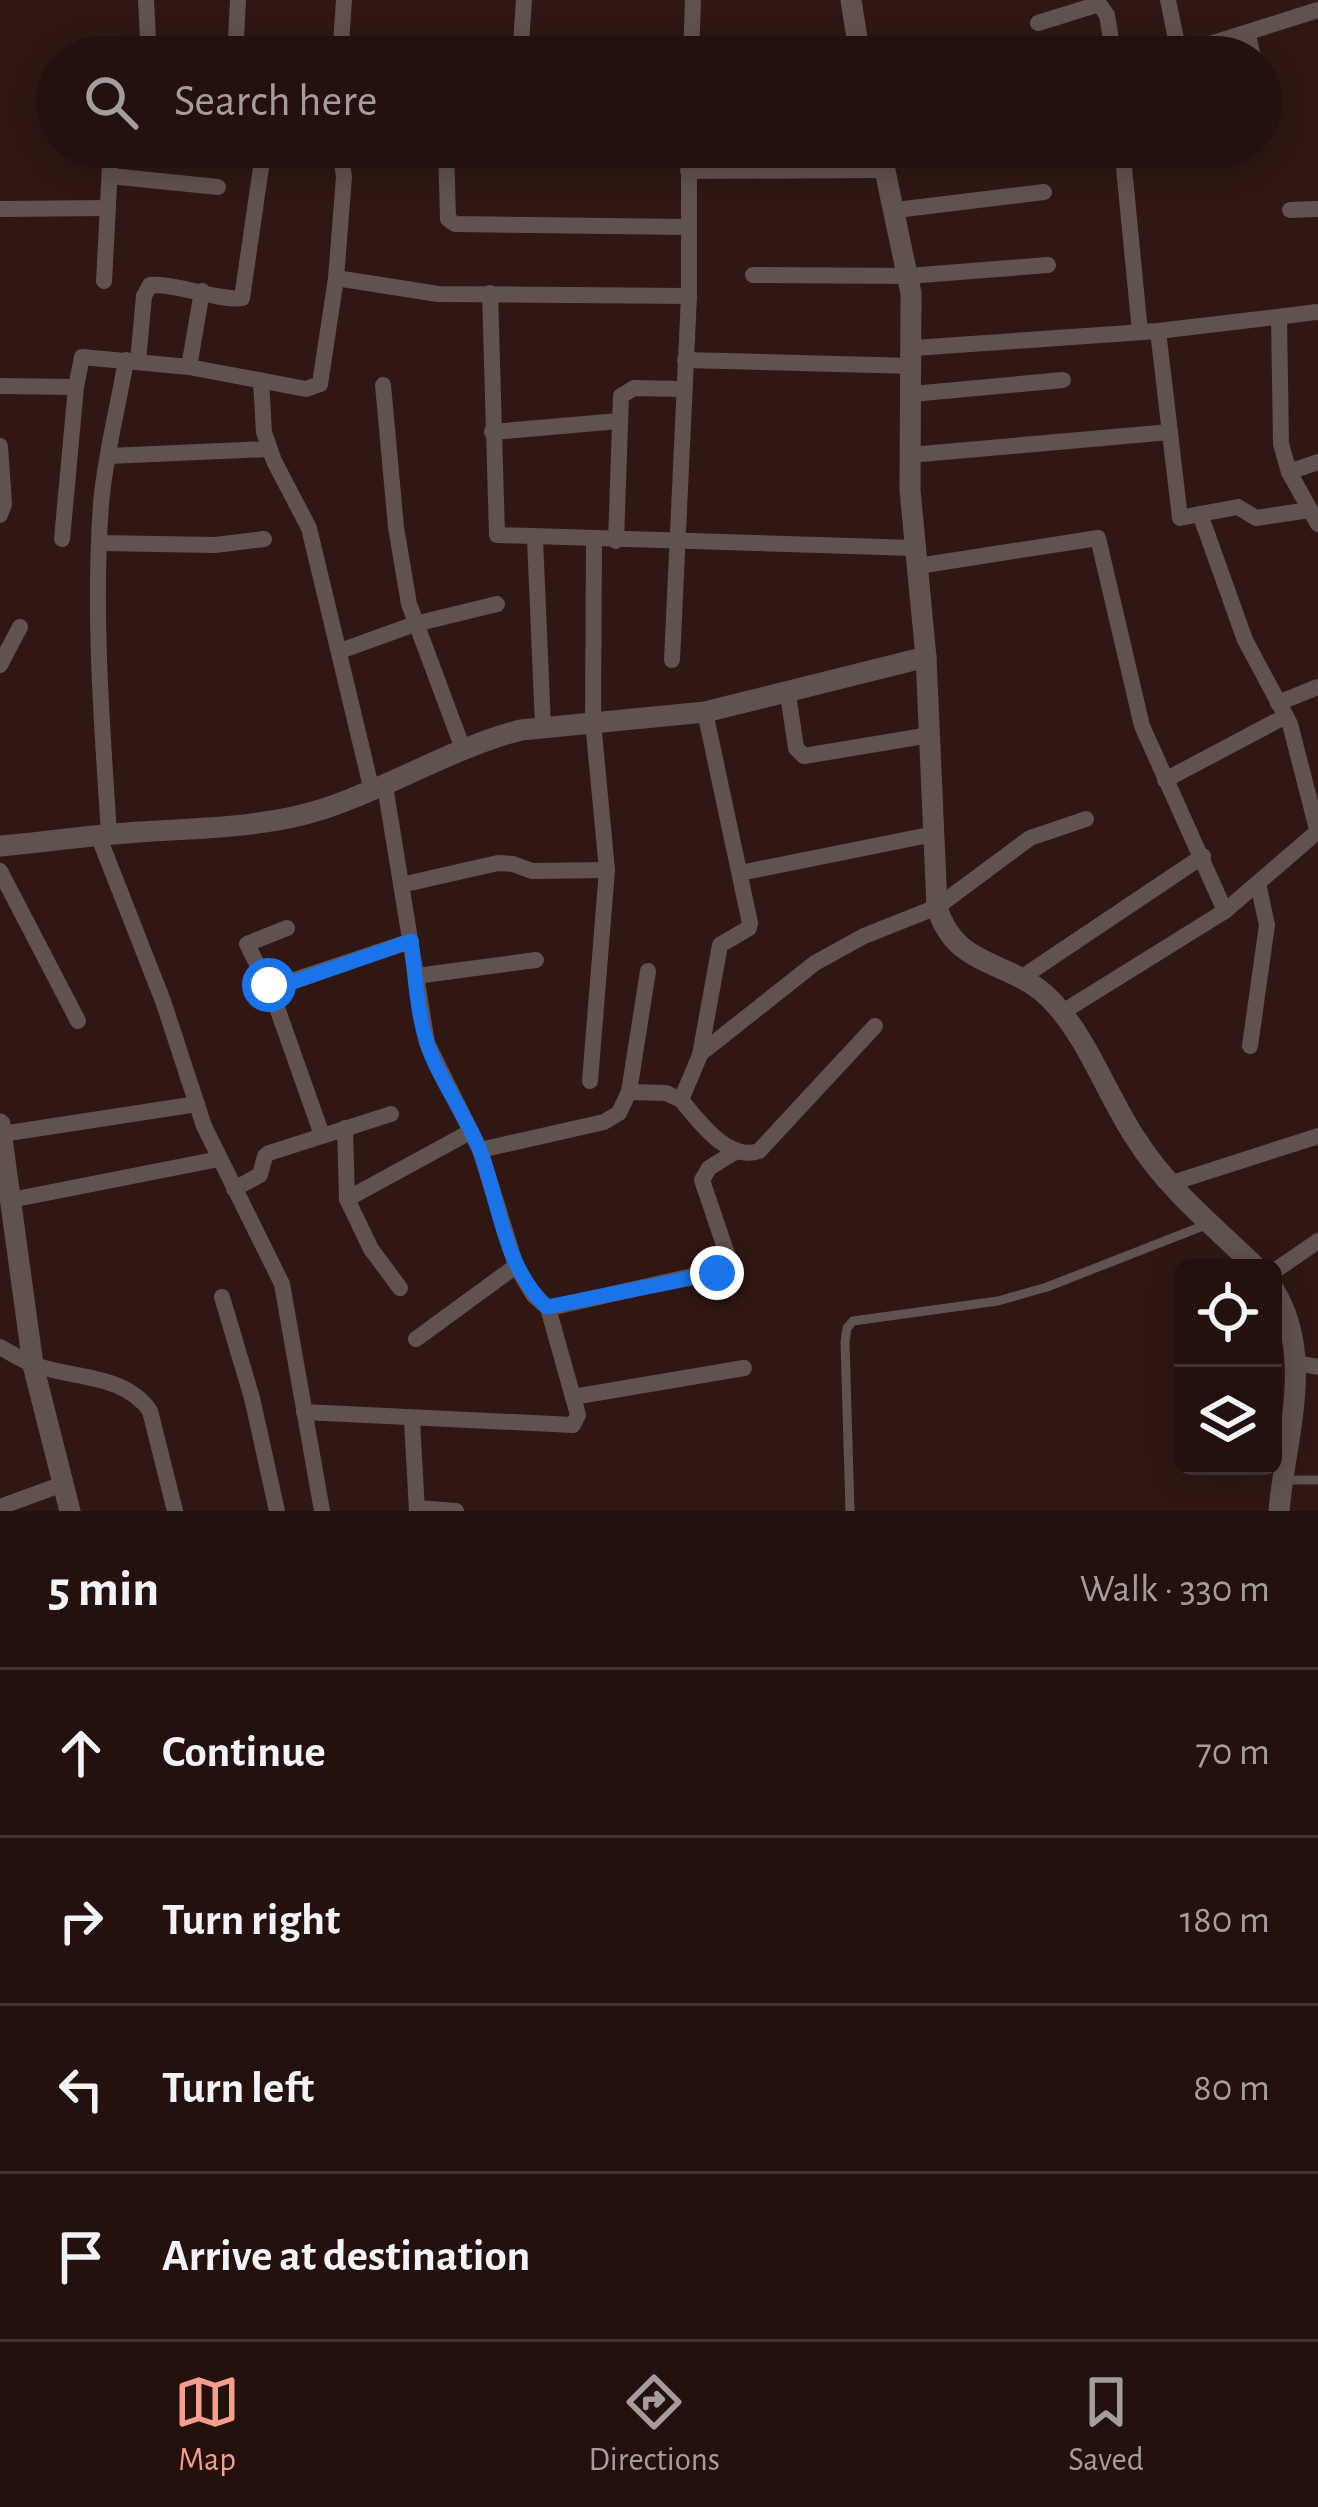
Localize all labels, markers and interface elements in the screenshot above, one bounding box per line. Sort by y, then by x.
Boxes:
search box [36,36,1282,168]
icon: search [78,69,144,135]
text: Search here [174,79,377,124]
route start [242,958,296,1012]
route end [690,1246,744,1300]
map controls [1174,1259,1282,1475]
button: locate [1174,1259,1282,1367]
button: layers [1174,1367,1282,1475]
text: 5 min [48,1564,159,1615]
text: Walk · 330 m [1080,1570,1270,1609]
icon: ahead [48,1720,114,1786]
text: Continue [162,1730,326,1775]
text: 70 m [1196,1733,1270,1772]
icon: right [48,1888,114,1954]
text: Turn right [162,1898,340,1943]
text: 180 m [1180,1901,1270,1940]
icon: left [48,2056,114,2122]
text: Turn left [162,2066,314,2111]
text: 80 m [1193,2069,1270,2108]
icon: arrive [48,2224,114,2290]
text: Arrive at destination [162,2234,530,2279]
tab: Map [174,2369,240,2481]
tab: Directions [588,2369,720,2481]
tab: Saved [1068,2369,1144,2481]

